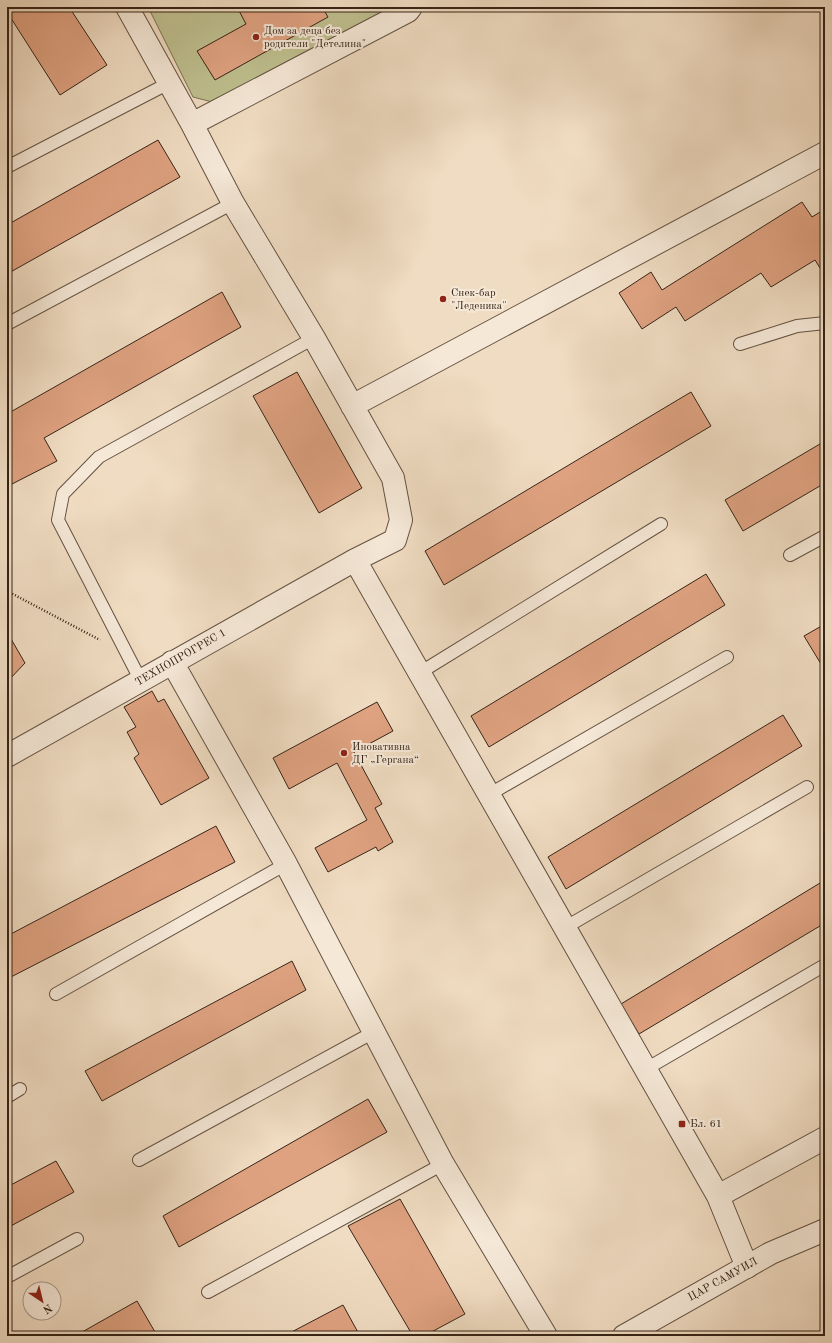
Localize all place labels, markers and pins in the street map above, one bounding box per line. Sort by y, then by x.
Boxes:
place label: Дом за деца без родители "Детелина" [264,26,366,50]
marker: Дом за деца без родители "Детелина" [251,32,261,42]
place label: Снек-бар "Леденика" [451,288,507,312]
marker: Снек-бар "Леденика" [438,294,448,304]
place label: Иновативна ДГ „Гергана“ [352,742,419,766]
marker: Иновативна ДГ „Гергана“ [339,748,349,758]
marker: Бл. 61 [677,1119,687,1129]
place label: Бл. 61 [690,1119,722,1130]

